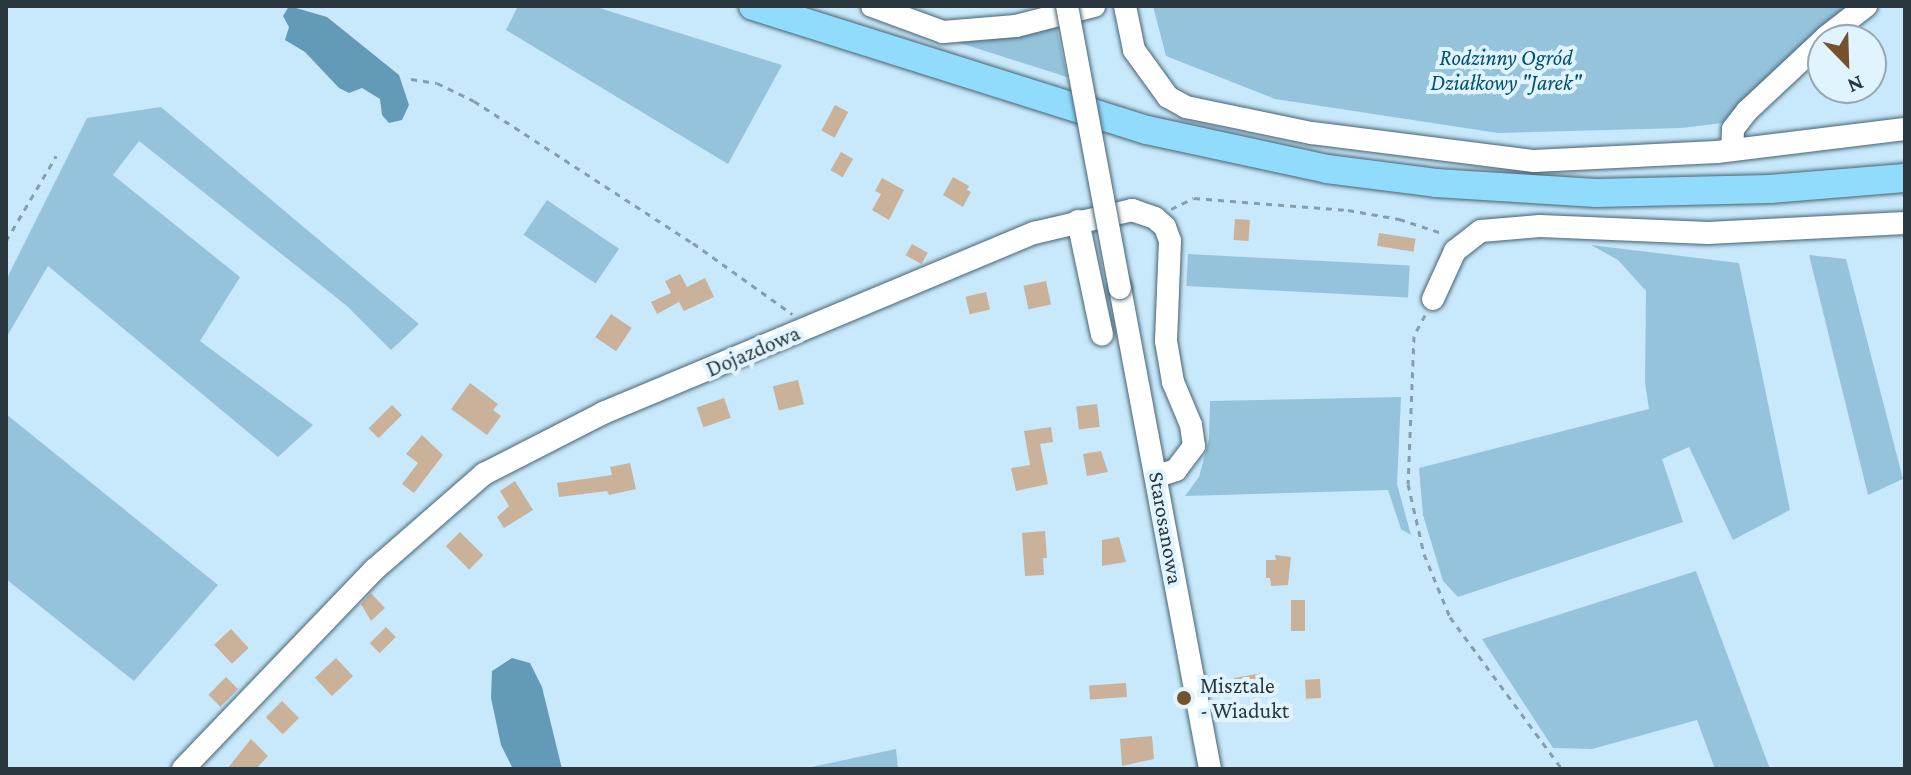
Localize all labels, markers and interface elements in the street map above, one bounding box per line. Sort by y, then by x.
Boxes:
north arrow [1807,24,1887,104]
park label: Rodzinny Ogród Działkowy "Jarek" [1431,44,1581,96]
text: N [1844,70,1868,99]
street label: Dojazdowa [702,319,804,383]
street label: Starosanowa [1143,470,1189,586]
place label: Misztale - Wiadukt [1200,672,1289,724]
marker: Misztale - Wiadukt [1175,689,1193,707]

